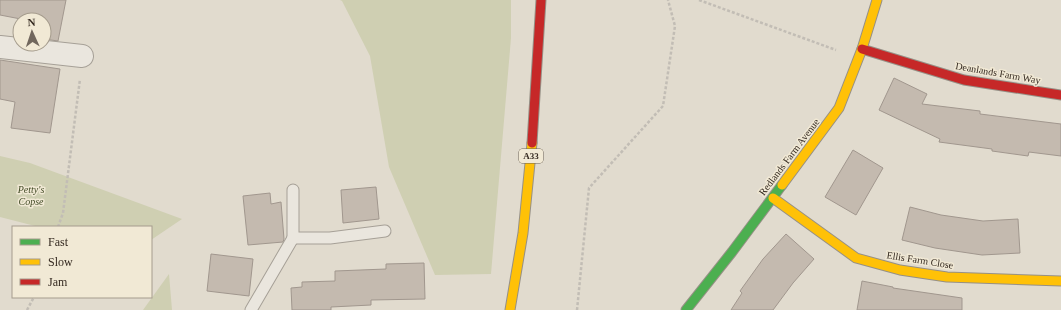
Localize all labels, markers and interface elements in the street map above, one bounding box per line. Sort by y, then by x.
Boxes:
north arrow [12,12,52,52]
text: N [27,16,36,28]
street label: Deanlands Farm Way [955,60,1041,86]
street label: Redlands Farm Avenue [757,116,822,198]
road number: A33 [519,149,543,163]
park label: Petty's Copse [17,184,44,207]
legend [12,226,152,298]
text: Fast [48,235,69,249]
street label: Ellis Farm Close [886,249,955,271]
text: Slow [48,255,73,269]
text: Jam [48,275,68,289]

